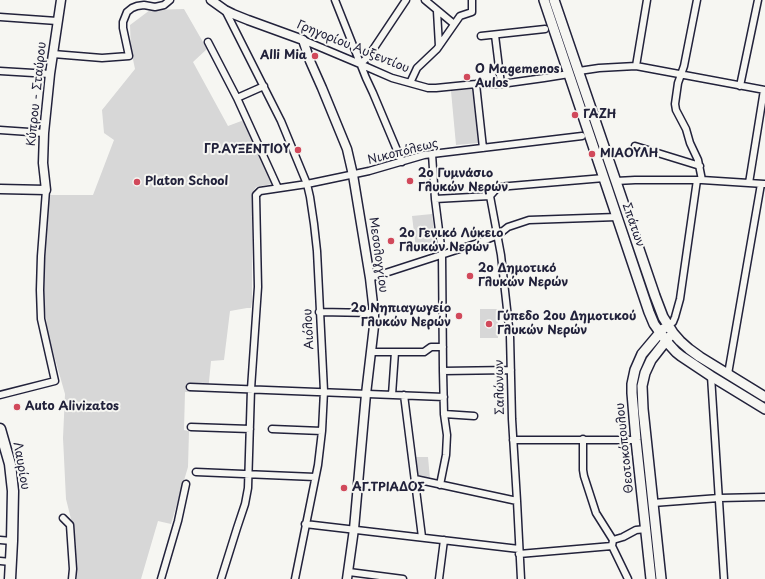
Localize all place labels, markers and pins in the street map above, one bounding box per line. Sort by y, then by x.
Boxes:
place label: Alli Mia [260,49,307,63]
marker: Alli Mia [310,51,320,61]
place label: O Magemenos Aulos [475,63,559,91]
marker: O Magemenos Aulos [462,72,472,82]
place label: ΓΑΖΗ [583,108,616,122]
marker: ΓΑΖΗ [570,110,580,120]
place label: ΓΡ.ΑΥΞΕΝΤΙΟΥ [204,143,290,157]
marker: ΓΡ.ΑΥΞΕΝΤΙΟΥ [293,145,303,155]
place label: ΜΙΑΟΥΛΗ [600,147,658,161]
marker: ΜΙΑΟΥΛΗ [587,149,597,159]
place label: 2ο Γυμνάσιο Γλυκών Νερών [418,167,508,195]
place label: Platon School [145,175,228,189]
marker: 2ο Γυμνάσιο Γλυκών Νερών [405,176,415,186]
marker: Platon School [132,177,142,187]
place label: 2ο Γενικό Λύκειο Γλυκών Νερών [399,227,503,255]
marker: 2ο Γενικό Λύκειο Γλυκών Νερών [386,236,396,246]
place label: 2ο Δημοτικό Γλυκών Νερών [478,262,568,290]
marker: 2ο Δημοτικό Γλυκών Νερών [465,271,475,281]
place label: 2ο Νηπιαγωγείο Γλυκών Νερών [351,302,451,330]
place label: Γύπεδο 2ου Δημοτικού Γλυκών Νερών [497,310,636,338]
marker: 2ο Νηπιαγωγείο Γλυκών Νερών [454,311,464,321]
marker: Γύπεδο 2ου Δημοτικού Γλυκών Νερών [484,319,494,329]
place label: Auto Alivizatos [25,400,119,414]
marker: Auto Alivizatos [12,402,22,412]
place label: ΑΓ.ΤΡΙΑΔΟΣ [352,481,425,495]
marker: ΑΓ.ΤΡΙΑΔΟΣ [339,483,349,493]

